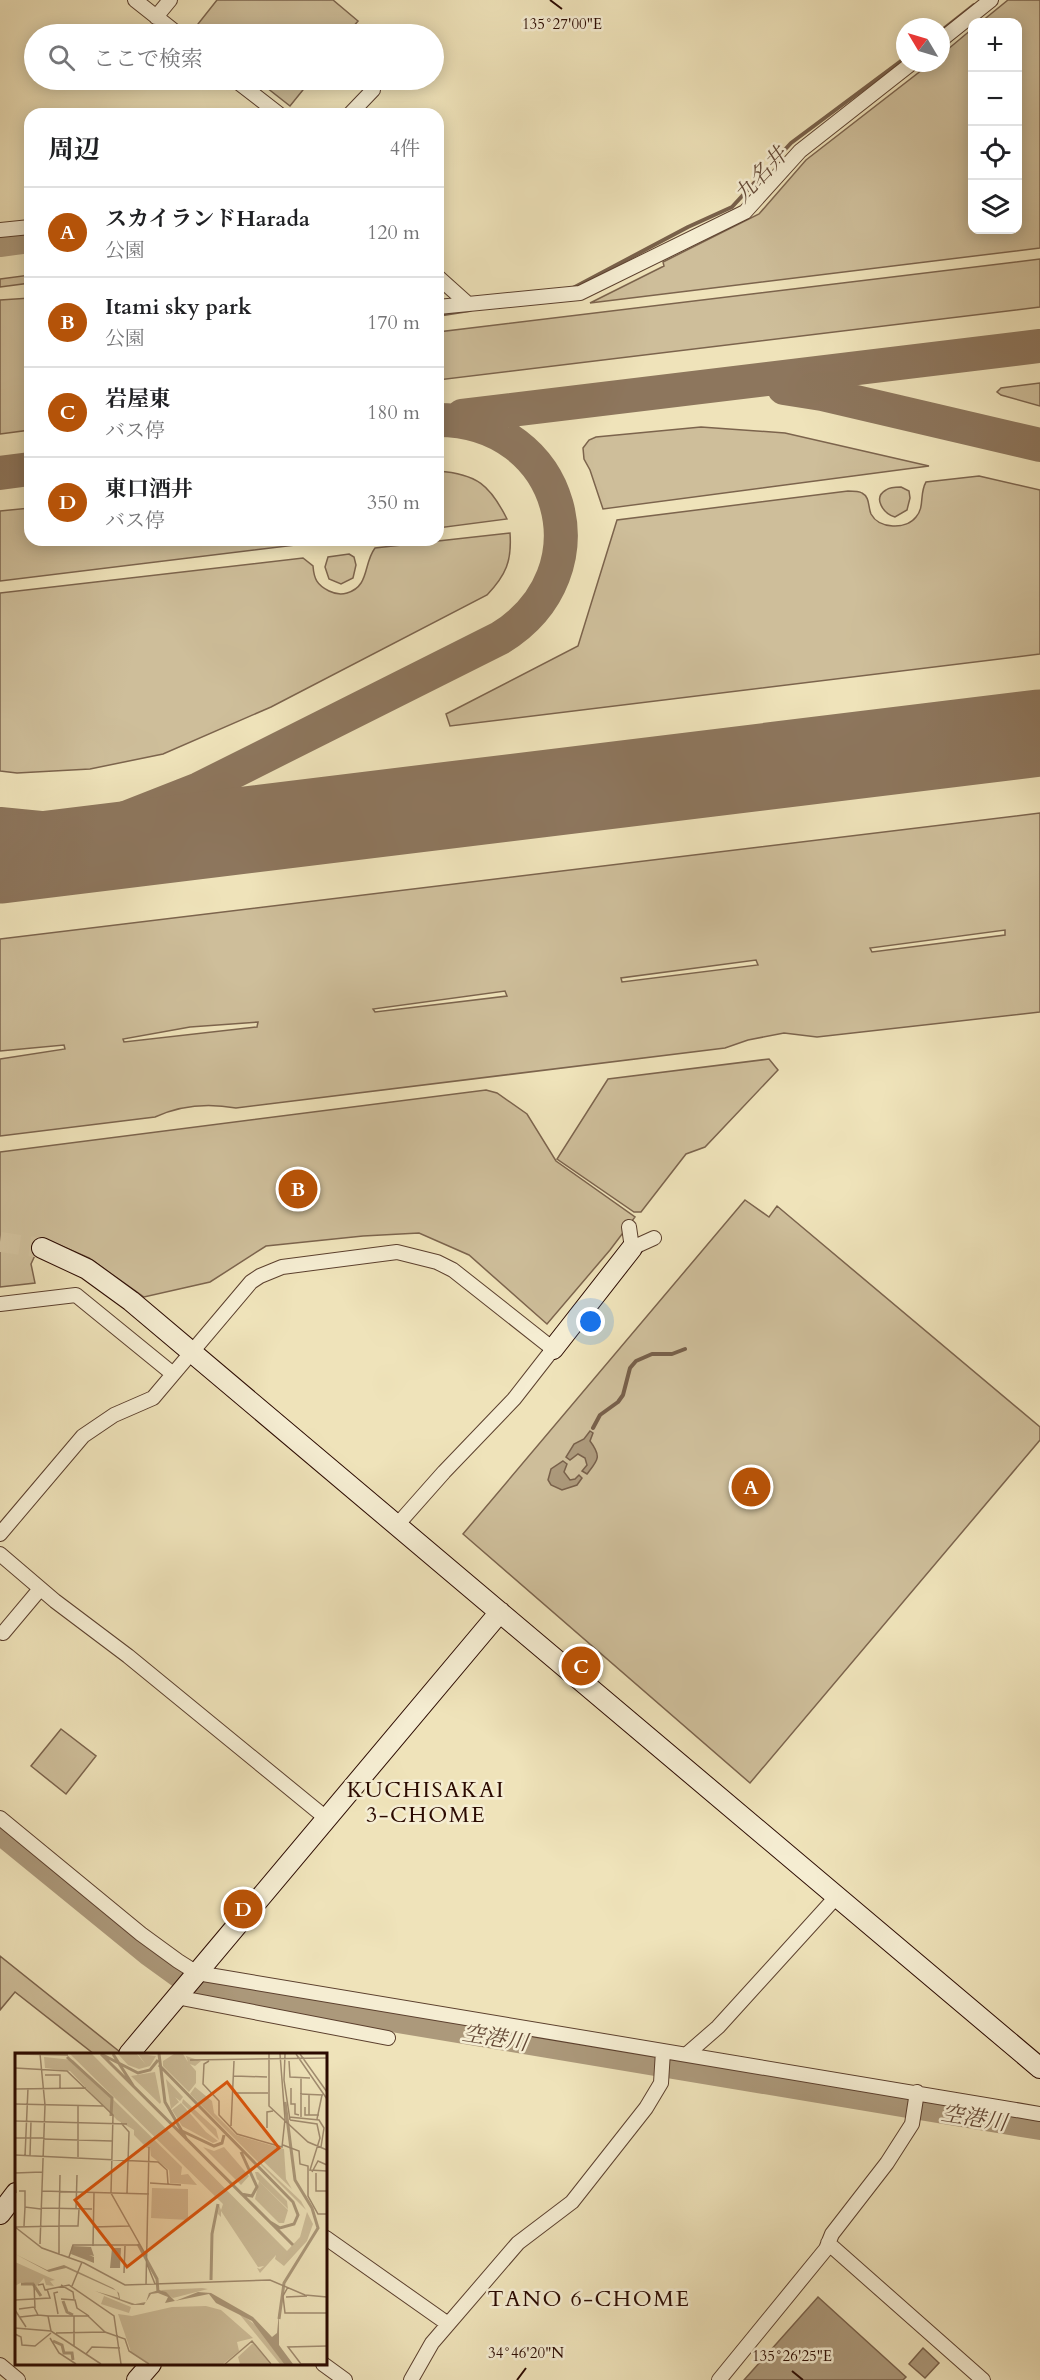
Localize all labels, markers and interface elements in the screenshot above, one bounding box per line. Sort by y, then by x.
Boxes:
text: 135°27'00"E [522,14,602,34]
north arrow [896,18,950,72]
map controls [968,18,1022,234]
button: + [968,18,1022,72]
search box [24,24,444,90]
icon: search [45,41,78,74]
text: ここで検索 [93,44,203,74]
button: − [968,72,1022,126]
button: locate [968,126,1022,180]
text: 周辺 [48,132,100,167]
text: 4件 [390,135,420,162]
water label: 九名井 [728,139,796,209]
button: layers [968,180,1022,234]
text: スカイランドHarada [105,204,310,234]
text: A [60,219,75,246]
text: 120 m [367,219,420,246]
text: 公園 [105,237,145,264]
text: Itami sky park [105,292,252,322]
text: B [60,309,75,336]
text: 170 m [367,309,420,336]
text: 公園 [105,325,145,352]
text: 岩屋東 [105,384,171,414]
text: C [60,399,75,426]
text: 180 m [367,399,420,426]
text: バス停 [105,417,165,444]
text: 東口酒井 [105,474,193,504]
text: D [59,489,76,516]
text: 350 m [367,489,420,516]
text: バス停 [105,507,165,534]
pin: B [278,1166,318,1212]
your location [576,1307,605,1336]
pin: A [732,1464,771,1510]
pin: C [562,1644,600,1688]
district label: KUCHISAKAI 3-CHOME [347,1775,505,1830]
pin: D [224,1886,262,1932]
water label: 空港川 [460,2018,532,2058]
inset map [15,2053,327,2365]
water label: 空港川 [939,2098,1011,2138]
district label: TANO 6-CHOME [487,2284,691,2314]
text: 34°46'20"N [488,2343,564,2363]
text: 135°26'25"E [752,2346,832,2366]

